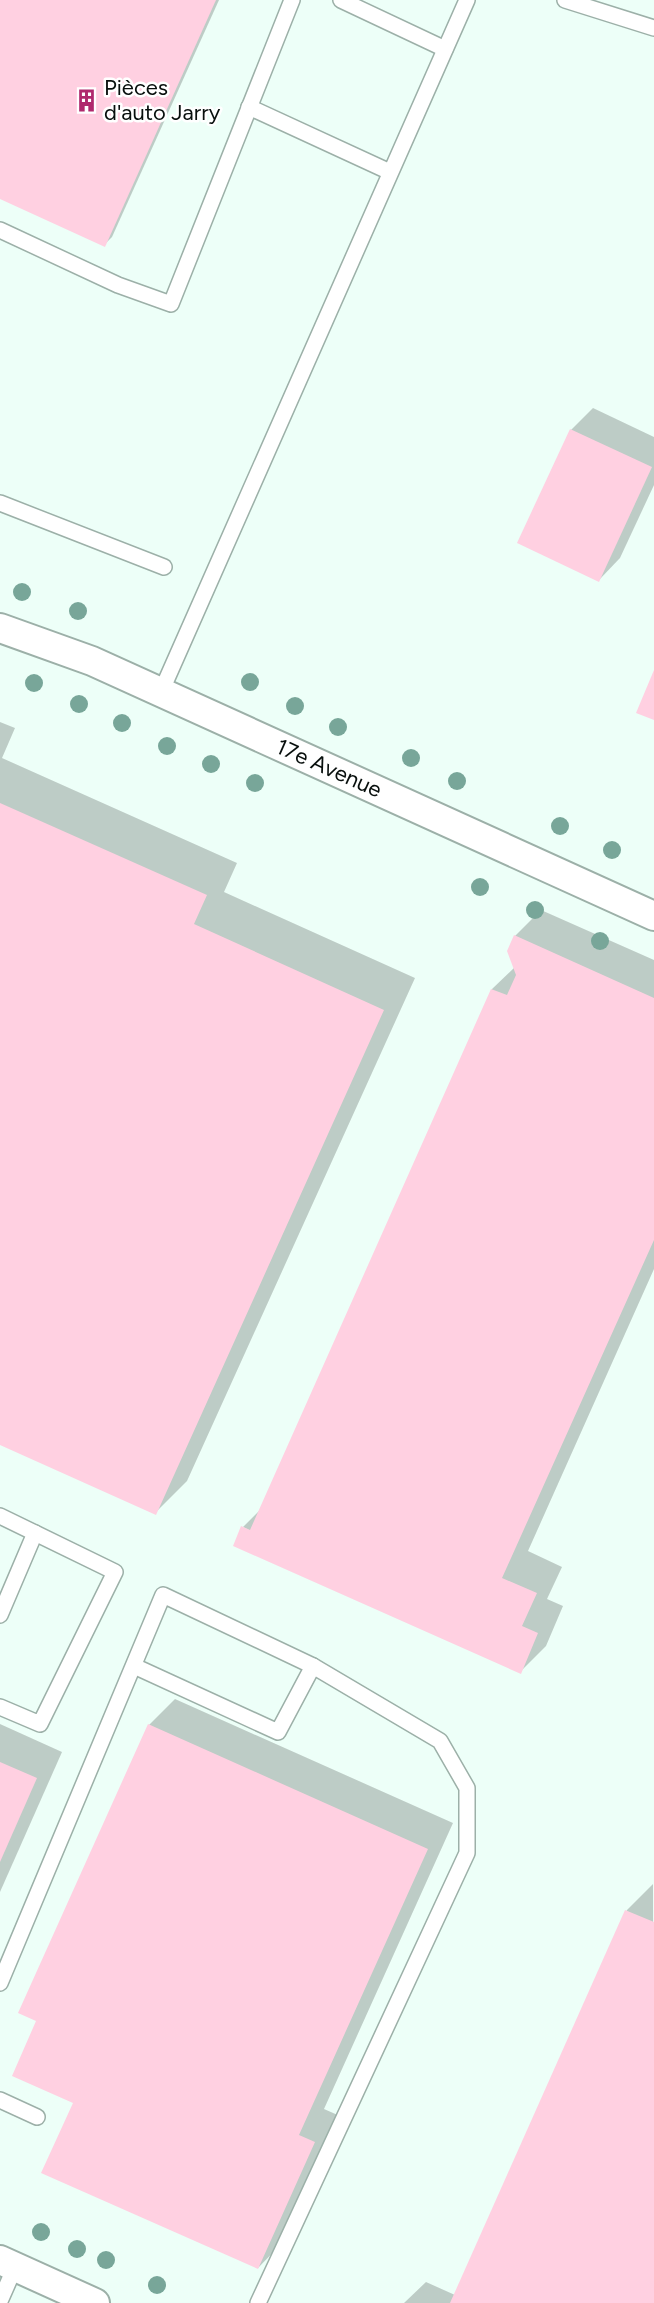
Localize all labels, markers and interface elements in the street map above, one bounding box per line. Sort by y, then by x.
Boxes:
place label: Pièces d'auto Jarry [104,74,221,126]
building icon: Pièces d'auto Jarry [73,87,99,113]
street label: 17e Avenue [272,733,386,803]

